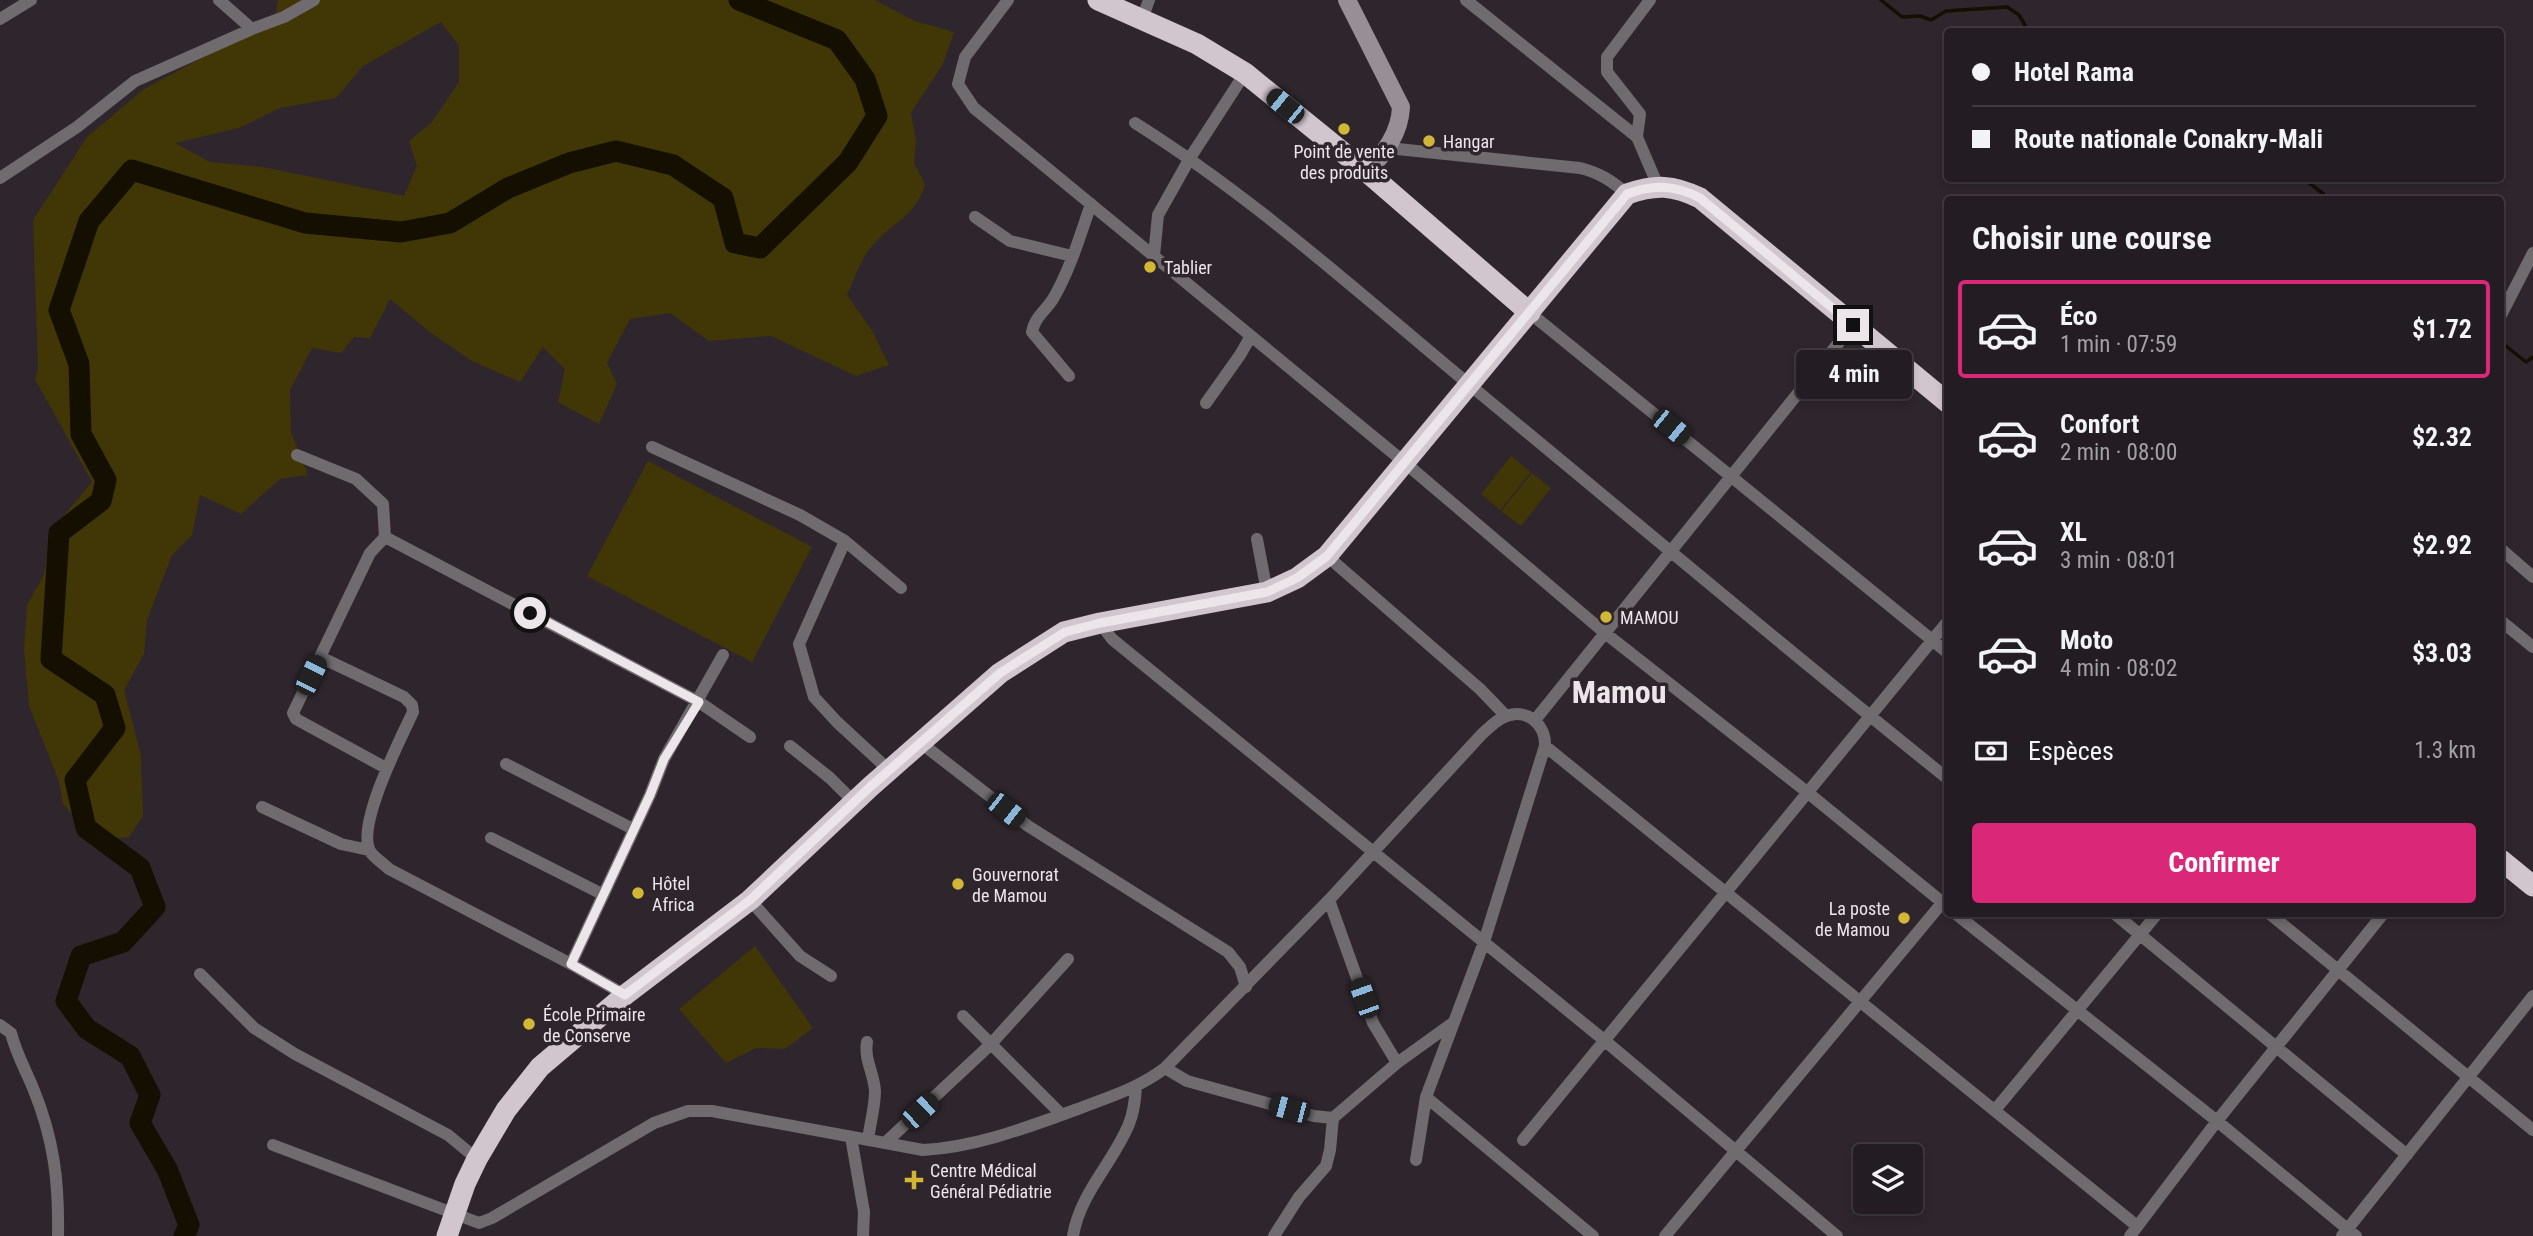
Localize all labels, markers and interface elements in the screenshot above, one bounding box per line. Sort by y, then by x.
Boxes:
text: Hotel Rama [2014,57,2134,87]
car [1263,85,1308,127]
marker: Point de vente des produits [1336,121,1352,137]
text: Route nationale Conakry-Mali [2014,124,2323,154]
place label: Hangar [1443,131,1495,152]
marker: Hangar [1421,133,1437,149]
place label: Point de vente des produits [1293,141,1395,183]
text: Choisir une course [1972,219,2212,257]
place label: Tablier [1164,257,1213,278]
marker: Tablier [1142,259,1158,275]
icon: car [1976,298,2039,361]
text: Éco [2060,301,2097,331]
route end [1837,309,1869,341]
text: $1.72 [2412,314,2472,344]
text: 1 min · 07:59 [2060,331,2177,358]
callout: 4 min [1795,350,1911,398]
text: 4 min [1828,361,1880,388]
car [1649,406,1694,448]
icon: car [1976,406,2039,469]
text: Confort [2060,409,2139,439]
text: $2.32 [2412,422,2472,452]
text: 2 min · 08:00 [2060,439,2177,466]
icon: car [1976,514,2039,577]
text: XL [2060,517,2087,547]
text: $2.92 [2412,530,2472,560]
text: 3 min · 08:01 [2060,547,2177,574]
route start [514,597,546,629]
place label: MAMOU [1620,607,1679,628]
marker: MAMOU [1598,609,1614,625]
icon: car [1976,622,2039,685]
text: Moto [2060,625,2113,655]
text: $3.03 [2412,638,2472,668]
car [293,652,330,698]
text: 4 min · 08:02 [2060,655,2177,682]
district label: Mamou [1572,673,1666,711]
icon: cash [1972,732,2010,770]
text: Espèces [2028,736,2114,766]
text: 1.3 km [2414,737,2476,764]
car [983,789,1030,831]
button: Confirmer [1972,823,2476,903]
place label: Gouvernorat de Mamou [972,864,1059,906]
place label: Hôtel Africa [652,873,695,915]
marker: Gouvernorat de Mamou [950,876,966,892]
marker: Hôtel Africa [630,885,646,901]
place label: La poste de Mamou [1815,898,1890,940]
marker: La poste de Mamou [1896,910,1912,926]
car [1347,975,1382,1021]
place label: École Primaire de Conserve [543,1004,645,1046]
marker: École Primaire de Conserve [521,1016,537,1032]
car [898,1089,943,1133]
car [1266,1093,1313,1125]
map controls [1853,1144,1923,1214]
button: layers [1853,1144,1923,1214]
place label: Centre Médical Général Pédiatrie [930,1160,1052,1202]
marker: Centre Médical Général Pédiatrie [904,1170,924,1190]

